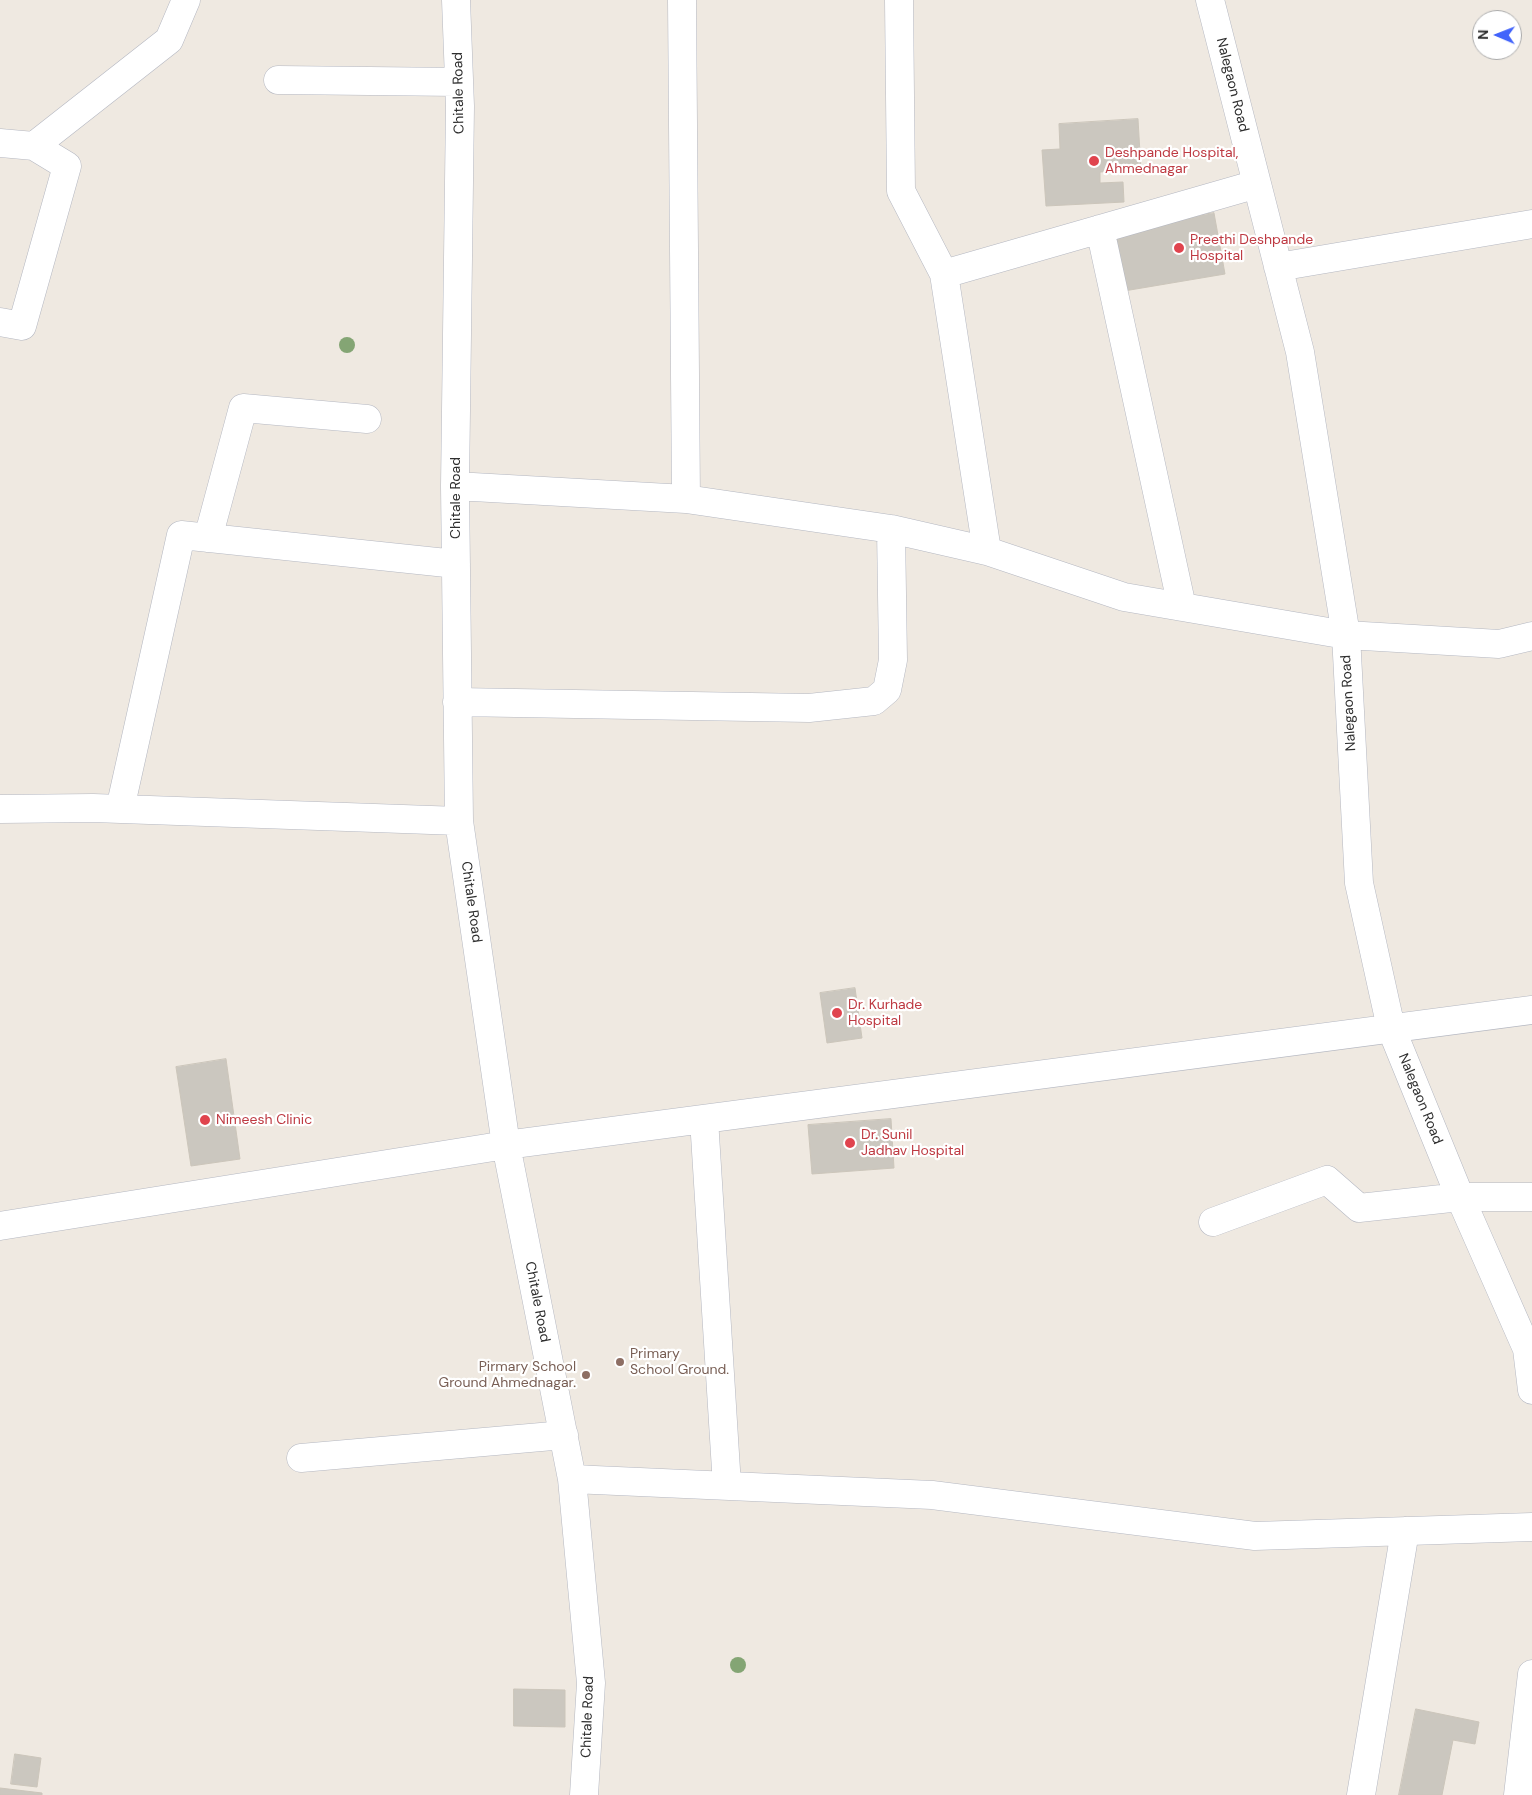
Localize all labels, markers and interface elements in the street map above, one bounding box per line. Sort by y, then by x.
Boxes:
north arrow [1472,10,1522,60]
text: N [1474,29,1492,40]
street label: Nalegaon Road [1212,36,1252,134]
street label: Chitale Road [450,52,468,134]
place label: Deshpande Hospital, Ahmednagar [1105,145,1238,178]
marker: Deshpande Hospital, Ahmednagar [1087,154,1101,168]
place label: Preethi Deshpande Hospital [1190,232,1313,264]
marker: Preethi Deshpande Hospital [1172,241,1186,255]
street label: Chitale Road [448,457,464,539]
street label: Nalegaon Road [1338,654,1360,752]
street label: Chitale Road [457,860,485,944]
place label: Dr. Kurhade Hospital [848,997,922,1030]
marker: Dr. Kurhade Hospital [830,1006,844,1020]
street label: Nalegaon Road [1394,1051,1446,1147]
place label: Nimeesh Clinic [216,1112,312,1128]
marker: Nimeesh Clinic [198,1113,212,1127]
place label: Dr. Sunil Jadhav Hospital [861,1127,964,1160]
marker: Dr. Sunil Jadhav Hospital [843,1136,857,1150]
street label: Chitale Road [521,1260,553,1344]
place label: Primary School Ground. [630,1346,729,1378]
marker: Primary School Ground. [614,1356,626,1368]
place label: Pirmary School Ground Ahmednagar. [439,1359,576,1391]
marker: Pirmary School Ground Ahmednagar. [580,1369,592,1381]
street label: Chitale Road [578,1676,598,1758]

